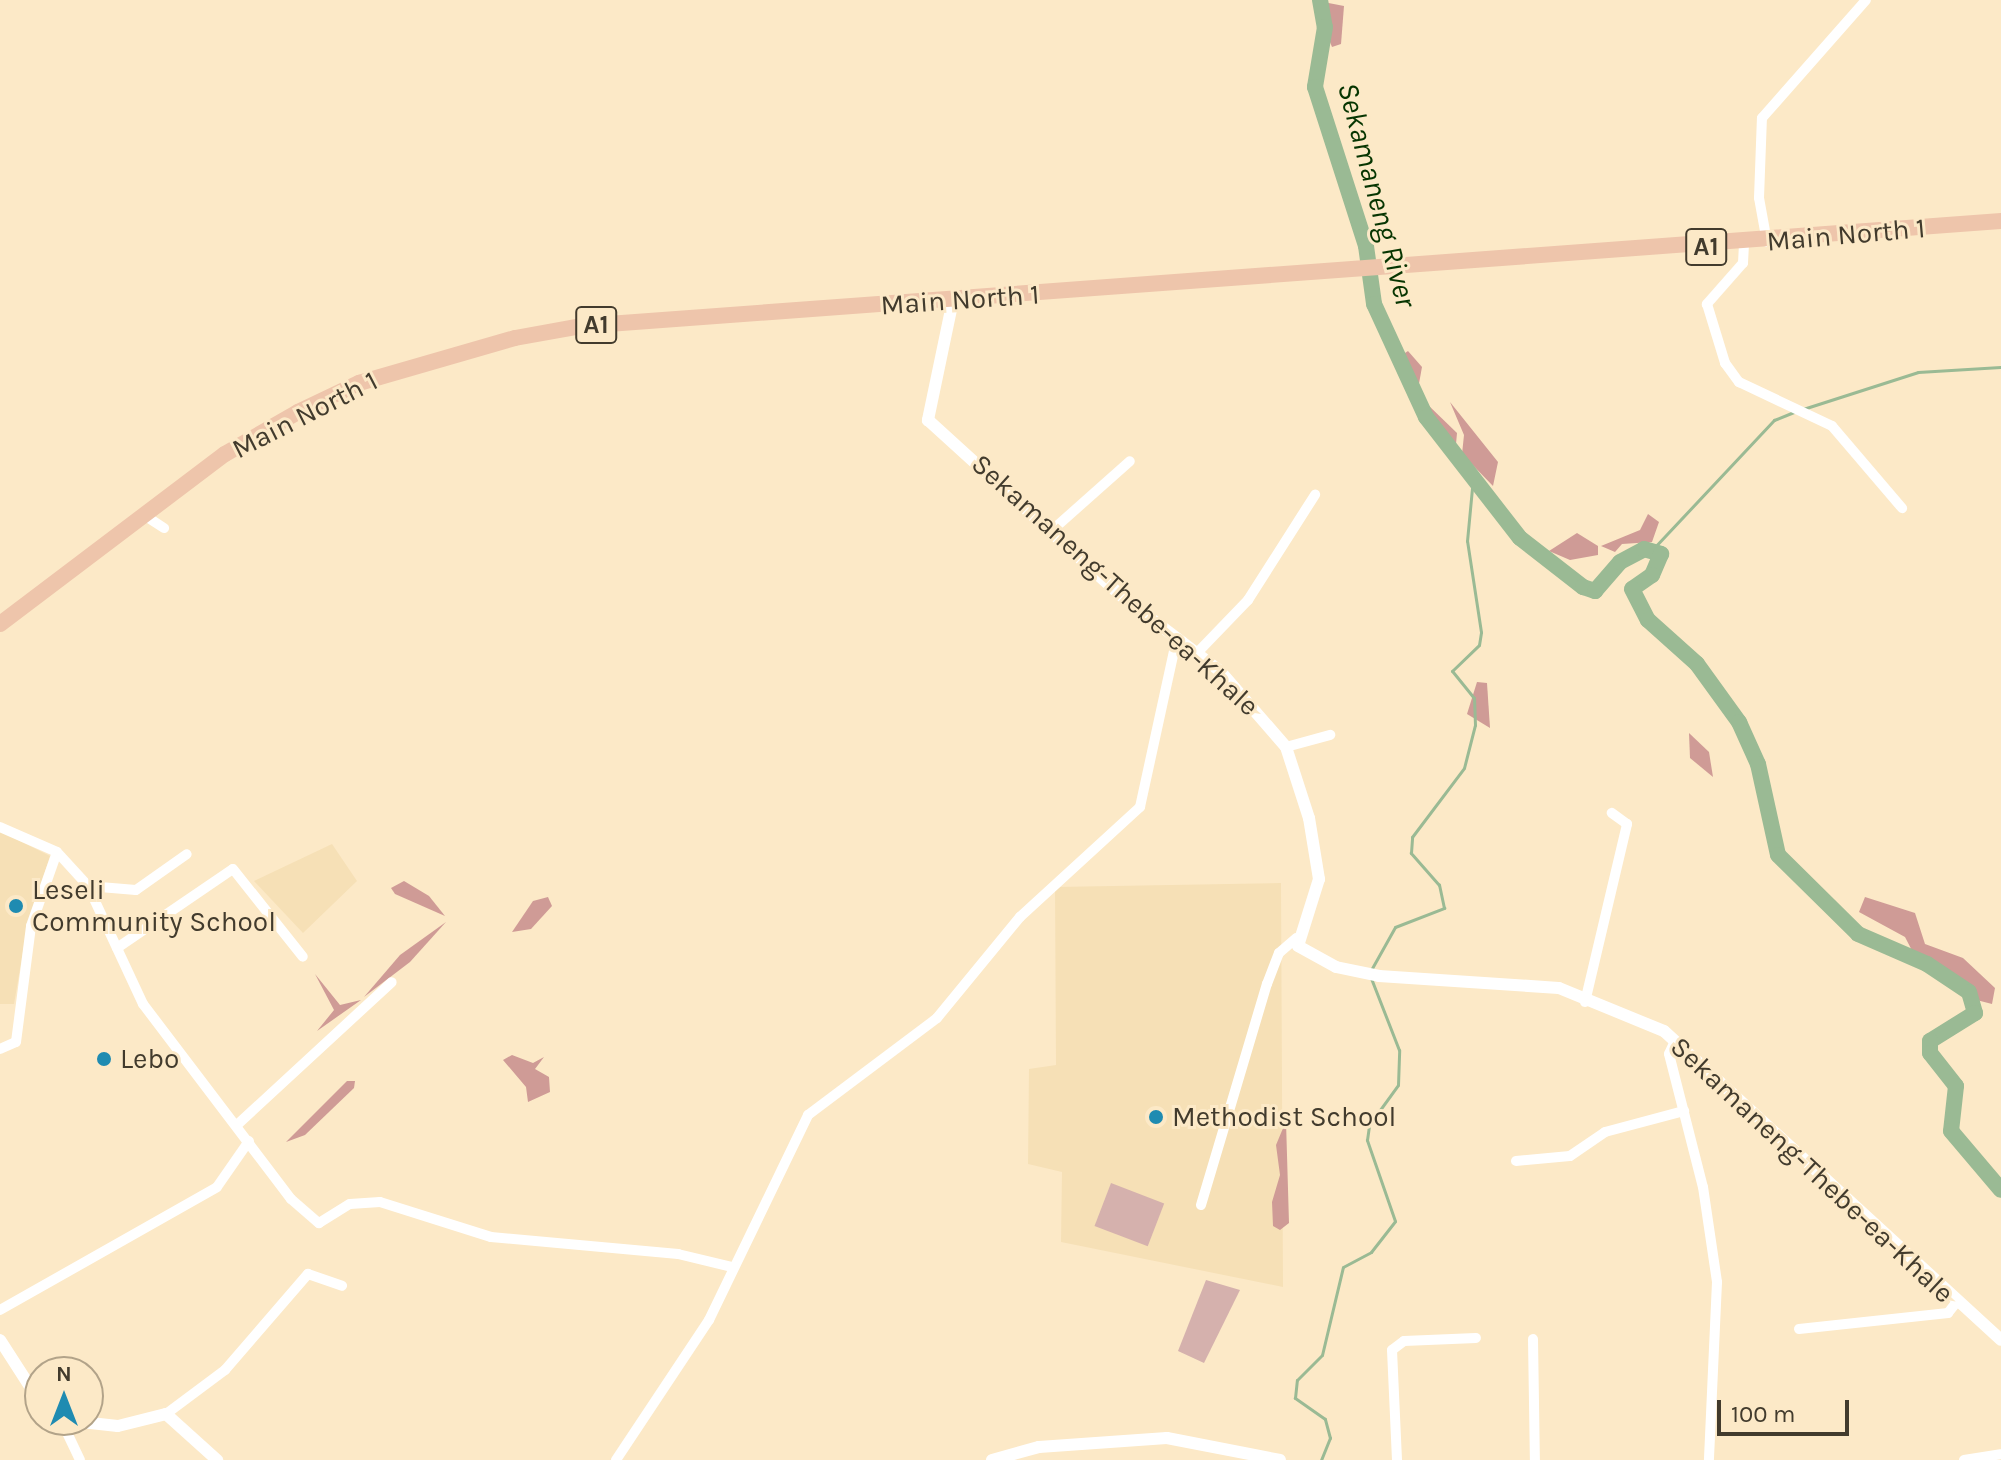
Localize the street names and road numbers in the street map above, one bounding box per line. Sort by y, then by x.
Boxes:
street label: Main North 1 [1765,211,1927,259]
road number: A1 [1684,225,1728,269]
street label: Main North 1 [880,278,1040,322]
road number: A1 [574,303,618,347]
street label: Main North 1 [227,364,383,466]
street label: Sekamaneng-Thebe-ea-Khale [964,447,1266,723]
street label: Sekamaneng-Thebe-ea-Khale [1663,1030,1961,1310]

